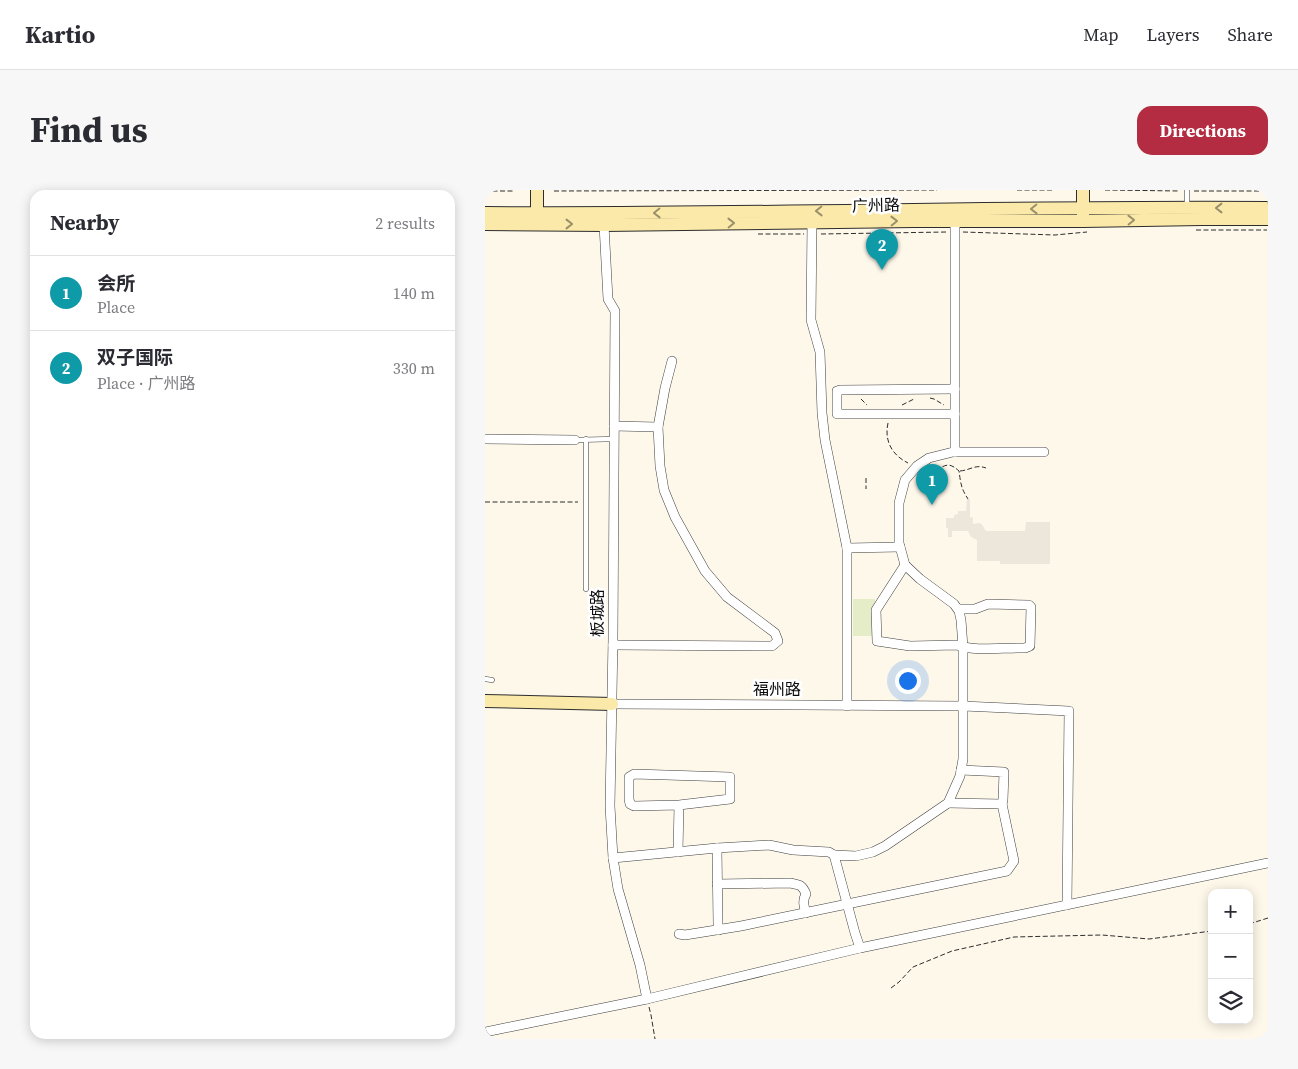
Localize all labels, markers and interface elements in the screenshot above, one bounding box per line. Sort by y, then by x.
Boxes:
text: Kartio [25,18,95,51]
text: Map [1083,22,1118,47]
text: Layers [1146,22,1199,47]
text: Share [1227,22,1273,47]
text: Find us [30,106,148,154]
button: Directions [1137,106,1268,155]
street label: 广州路 [852,194,900,216]
one-way arrow [1215,203,1223,213]
one-way arrow [1030,204,1038,214]
one-way arrow [815,206,822,216]
text: Nearby [50,208,120,237]
one-way arrow [652,208,660,218]
text: 2 results [375,212,435,234]
one-way arrow [1128,215,1136,225]
one-way arrow [890,216,898,226]
one-way arrow [728,218,735,228]
one-way arrow [565,219,573,230]
pin: 2 [866,229,898,270]
text: 会所 [97,270,135,296]
text: 1 [62,282,70,304]
text: 140 m [393,282,435,304]
text: Place [97,296,135,318]
text: 双子国际 [97,344,173,370]
text: 2 [62,357,70,379]
text: 330 m [393,357,435,379]
text: Place · 广州路 [97,372,195,394]
pin: 1 [916,464,948,505]
street label: 板城路 [586,589,608,637]
your location [895,668,921,694]
street label: 福州路 [753,678,801,700]
map controls [1208,889,1253,1024]
button: + [1208,889,1253,934]
button: − [1208,934,1253,979]
button: layers [1208,979,1253,1024]

